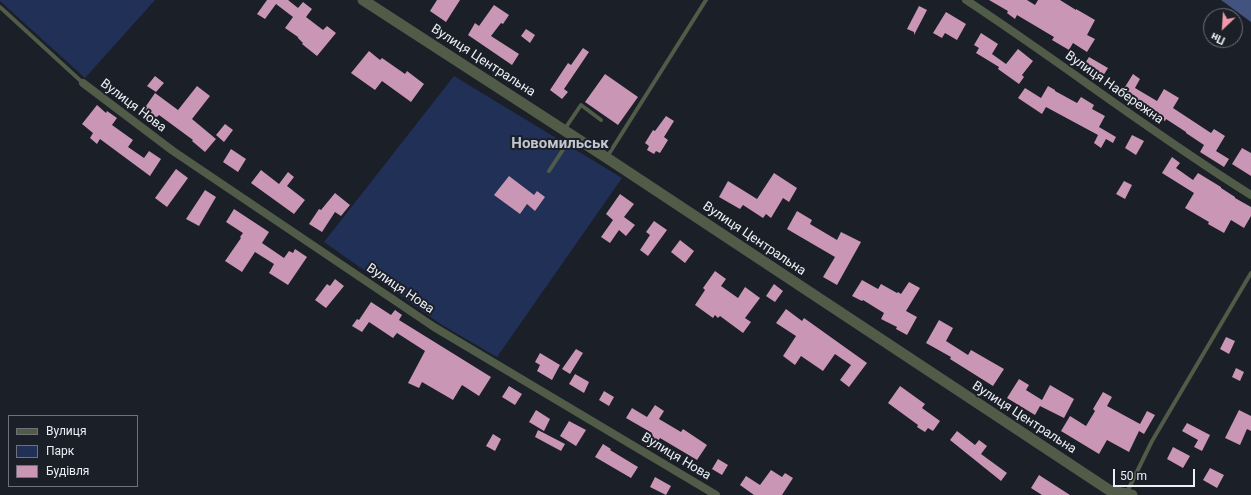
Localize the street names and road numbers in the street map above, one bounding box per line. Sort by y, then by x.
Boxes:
street label: Вулиця Центральна [428,22,538,100]
street label: Вулиця Набережна [1062,48,1166,128]
street label: Вулиця Нова [97,76,169,136]
street label: Вулиця Центральна [700,199,808,279]
street label: Вулиця Нова [363,261,437,317]
street label: Вулиця Центральна [969,379,1079,457]
street label: Вулиця Нова [638,430,714,484]

